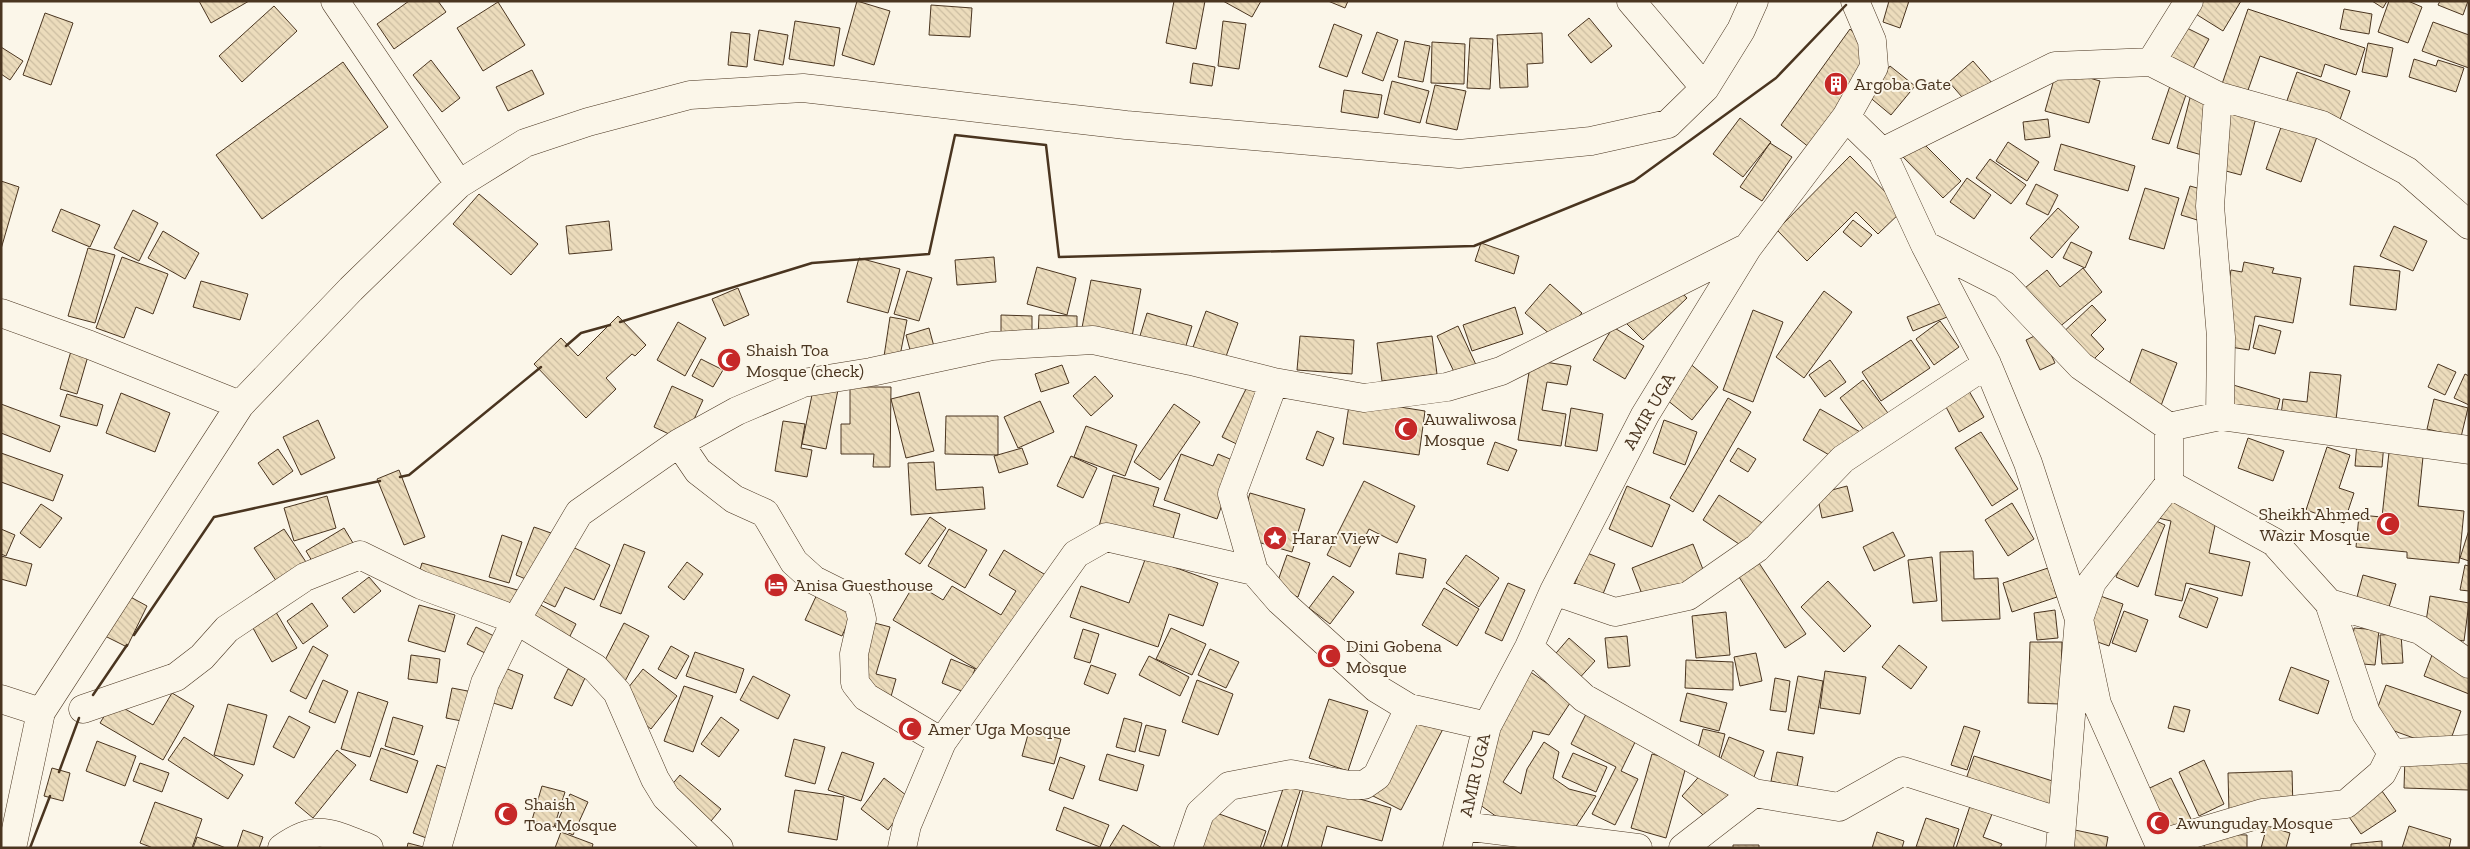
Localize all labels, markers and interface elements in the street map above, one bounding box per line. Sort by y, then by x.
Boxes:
building icon: Argoba Gate [1823,71,1849,97]
place label: Argoba Gate [1854,73,1951,95]
place label: Shaish Toa Mosque (check) [746,339,864,382]
mosque icon: Shaish Toa Mosque (check) [716,347,742,373]
street label: AMIR UGA [1618,368,1680,453]
place label: Auwaliwosa Mosque [1424,408,1517,451]
mosque icon: Auwaliwosa Mosque [1393,416,1419,442]
place label: Sheikh Ahmed Wazir Mosque [2258,503,2370,546]
mosque icon: Sheikh Ahmed Wazir Mosque [2375,511,2401,537]
place icon: Harar View [1262,525,1288,551]
place label: Harar View [1292,527,1380,549]
hotel icon: Anisa Guesthouse [763,572,789,598]
place label: Anisa Guesthouse [794,574,933,596]
place label: Dini Gobena Mosque [1346,635,1442,678]
mosque icon: Dini Gobena Mosque [1316,643,1342,669]
mosque icon: Amer Uga Mosque [897,716,923,742]
place label: Amer Uga Mosque [928,718,1071,740]
street label: AMIR UGA [1455,731,1495,819]
place label: Shaish Toa Mosque [524,793,617,836]
mosque icon: Shaish Toa Mosque [493,801,519,827]
mosque icon: Awunguday Mosque [2145,810,2171,836]
place label: Awunguday Mosque [2176,812,2333,834]

